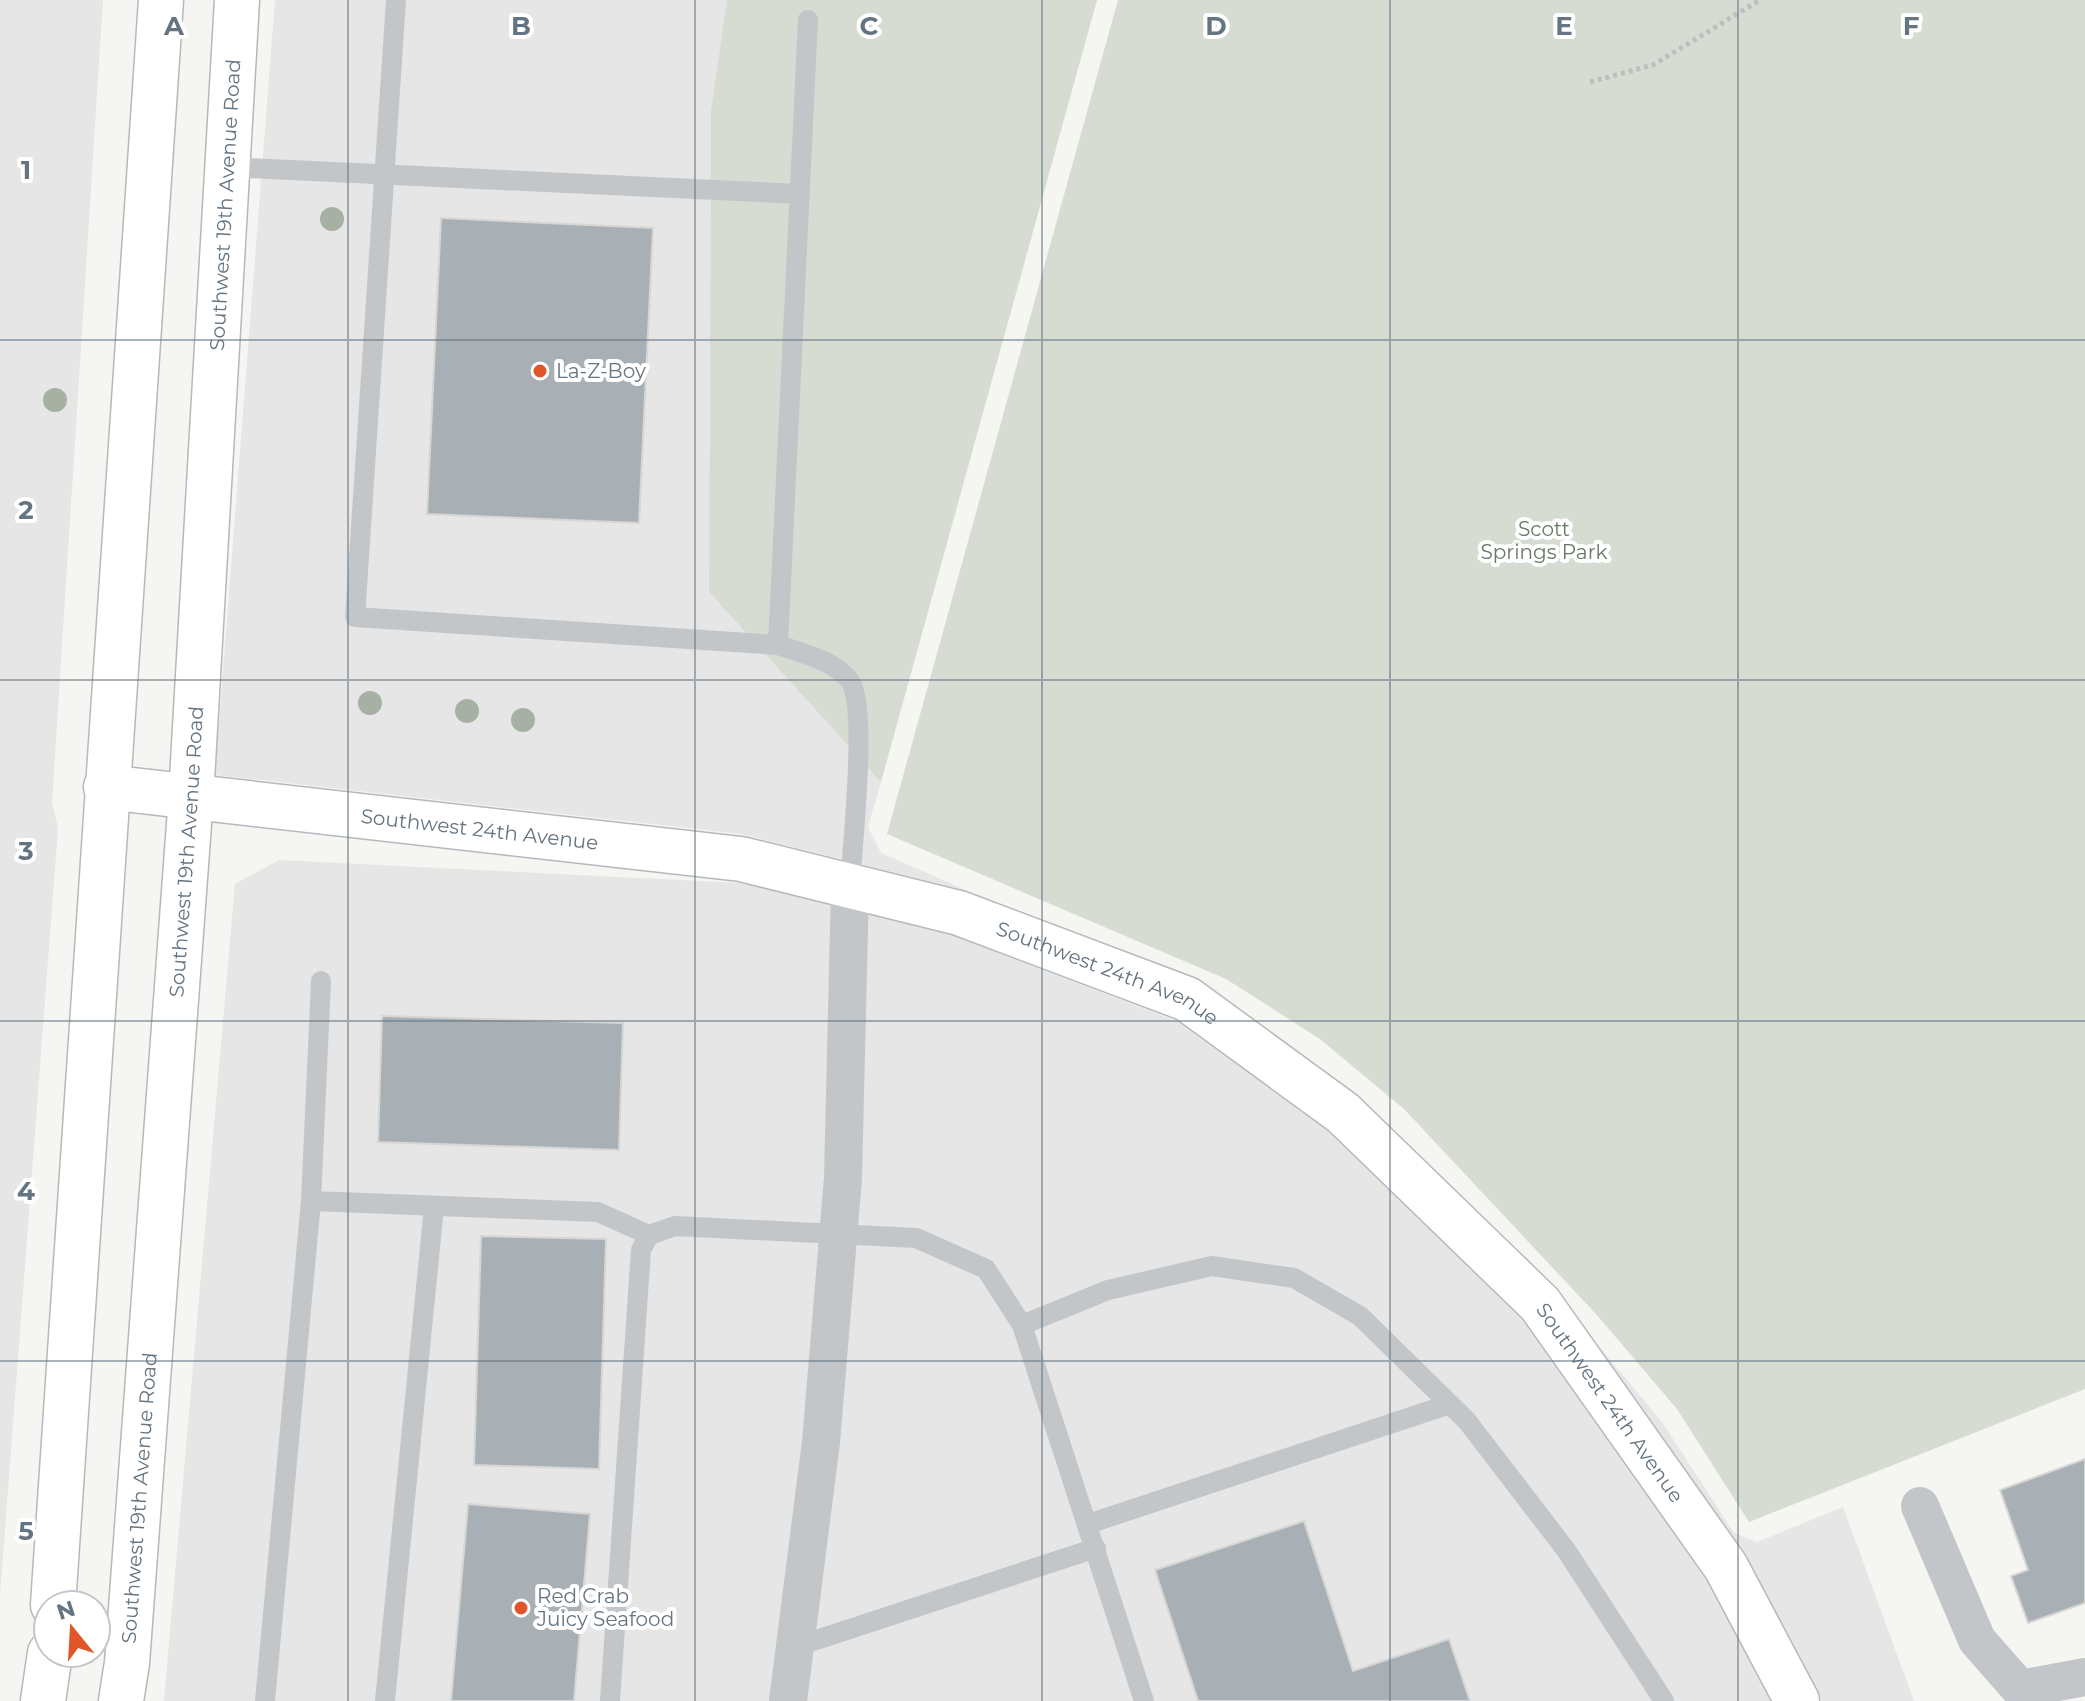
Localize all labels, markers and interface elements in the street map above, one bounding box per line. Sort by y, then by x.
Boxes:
text: A [163,10,185,42]
text: B [511,10,531,42]
text: C [860,10,879,42]
text: D [1205,10,1227,42]
text: E [1555,10,1573,42]
text: F [1903,10,1919,42]
street label: Southwest 19th Avenue Road [205,58,246,351]
text: 1 [21,154,31,186]
place label: La-Z-Boy [556,359,646,383]
marker: La-Z-Boy [531,362,549,380]
text: 2 [18,494,34,526]
park label: Scott Springs Park [1480,517,1608,564]
street label: Southwest 19th Avenue Road [164,705,208,998]
street label: Southwest 24th Avenue [360,804,600,855]
text: 3 [17,835,34,867]
street label: Southwest 24th Avenue [993,916,1223,1030]
text: 4 [17,1175,35,1207]
street label: Southwest 24th Avenue [1531,1298,1689,1507]
street label: Southwest 19th Avenue Road [116,1351,162,1644]
text: 5 [18,1515,34,1547]
place label: Red Crab Juicy Seafood [536,1584,674,1631]
north arrow [32,1589,112,1669]
text: N [53,1595,79,1626]
marker: Red Crab Juicy Seafood [512,1599,530,1617]

